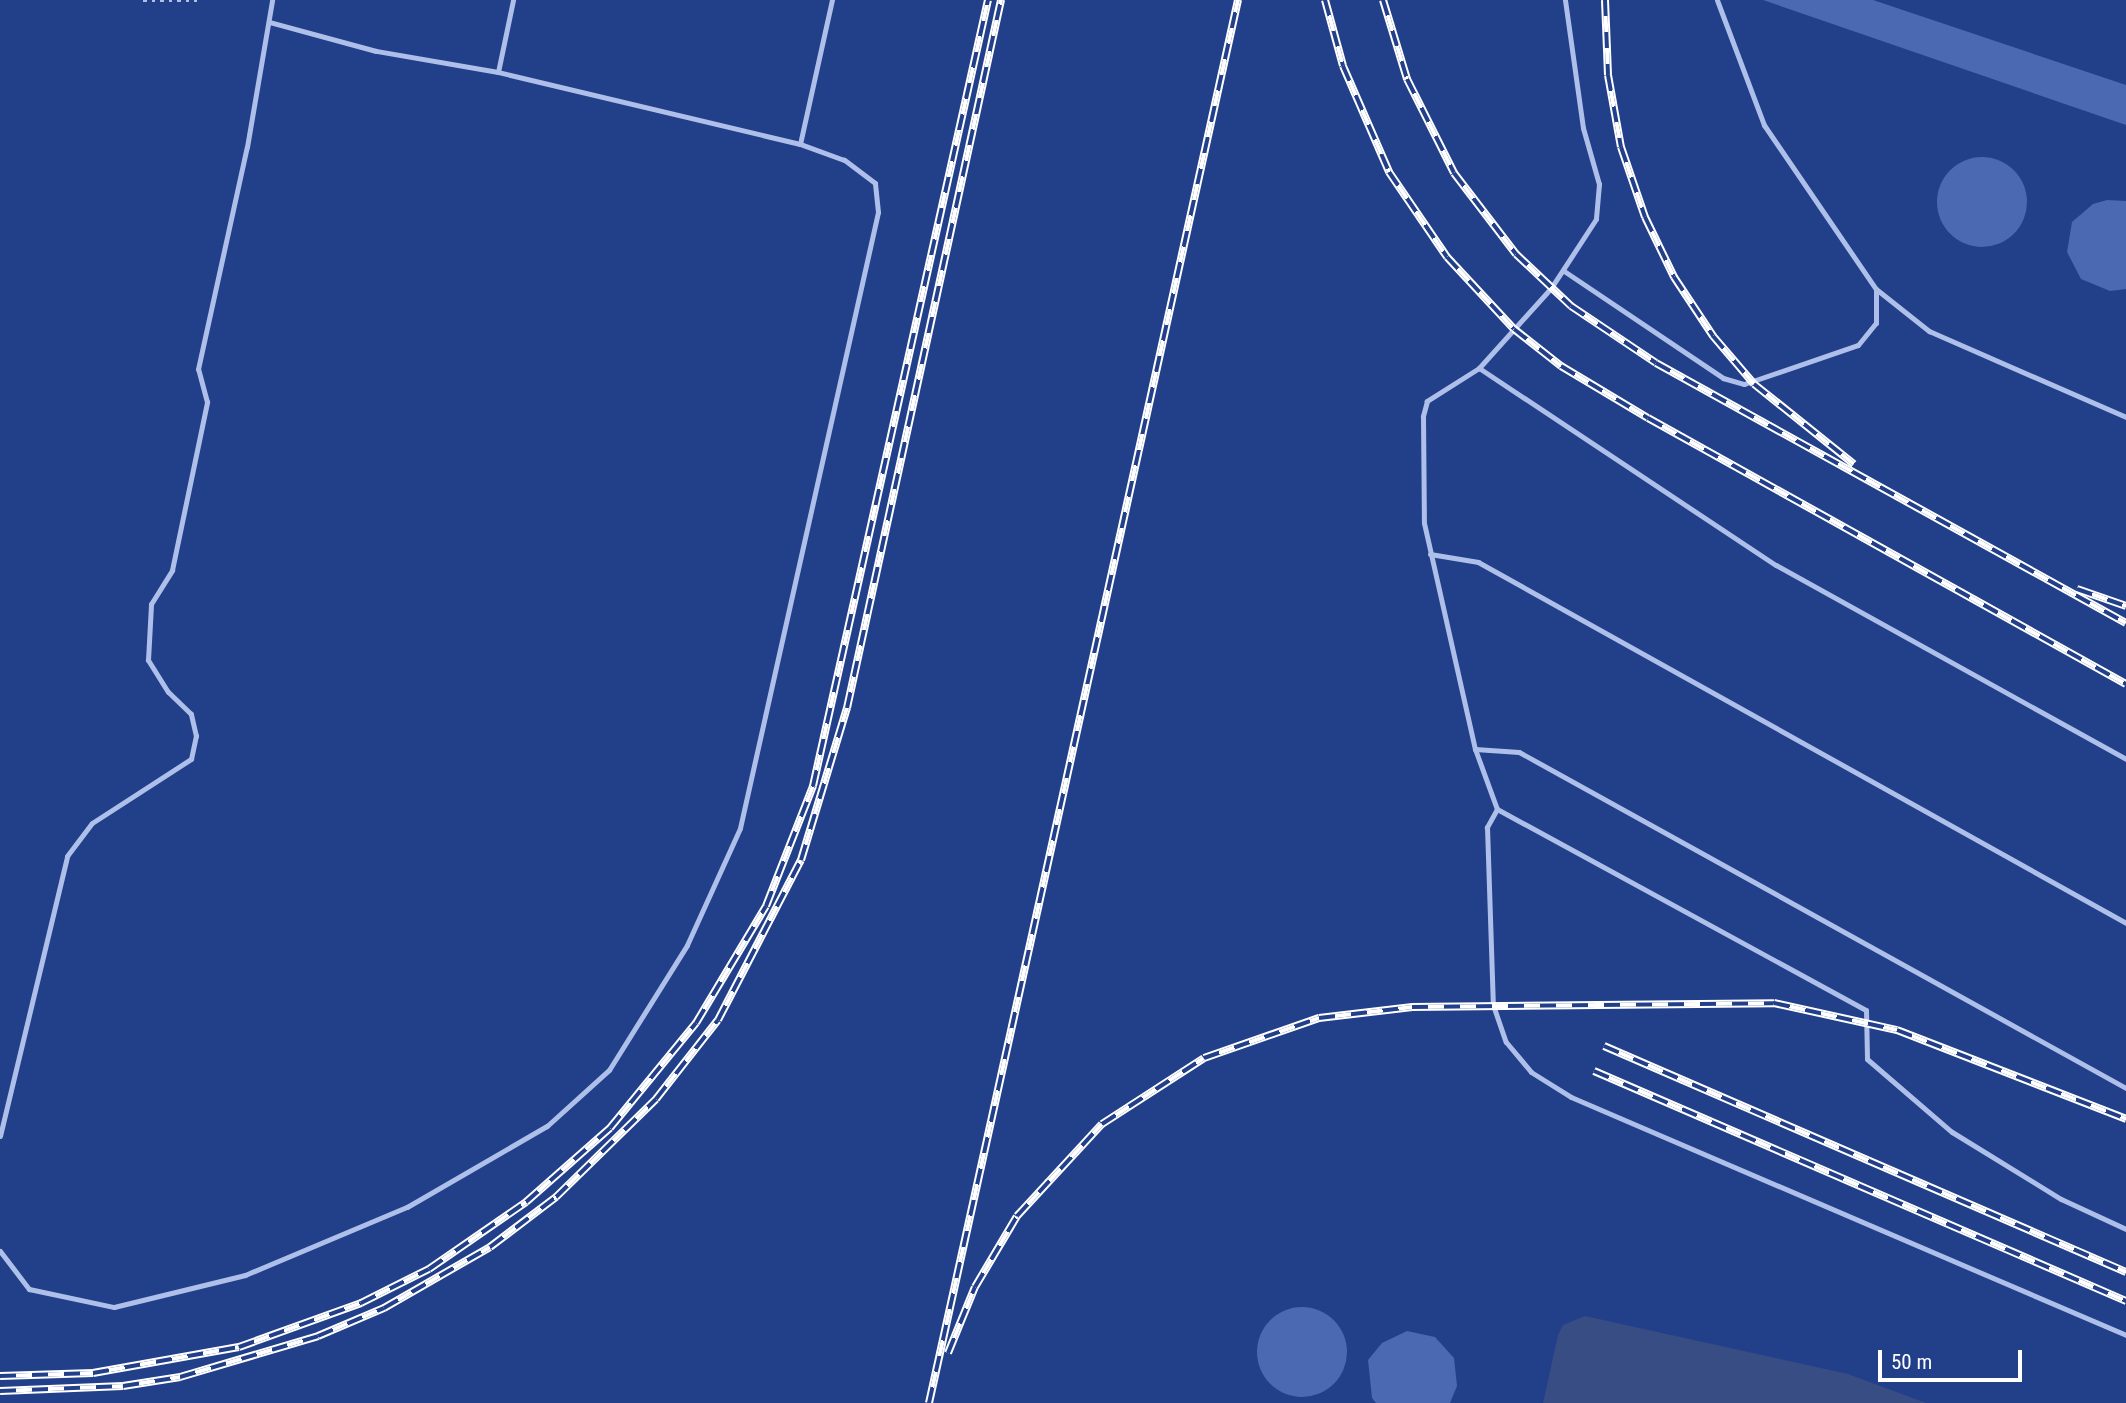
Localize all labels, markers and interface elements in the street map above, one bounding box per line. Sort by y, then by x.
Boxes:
scale bar [1881,1336,2024,1380]
text: 50 m [1891,1350,1932,1374]

